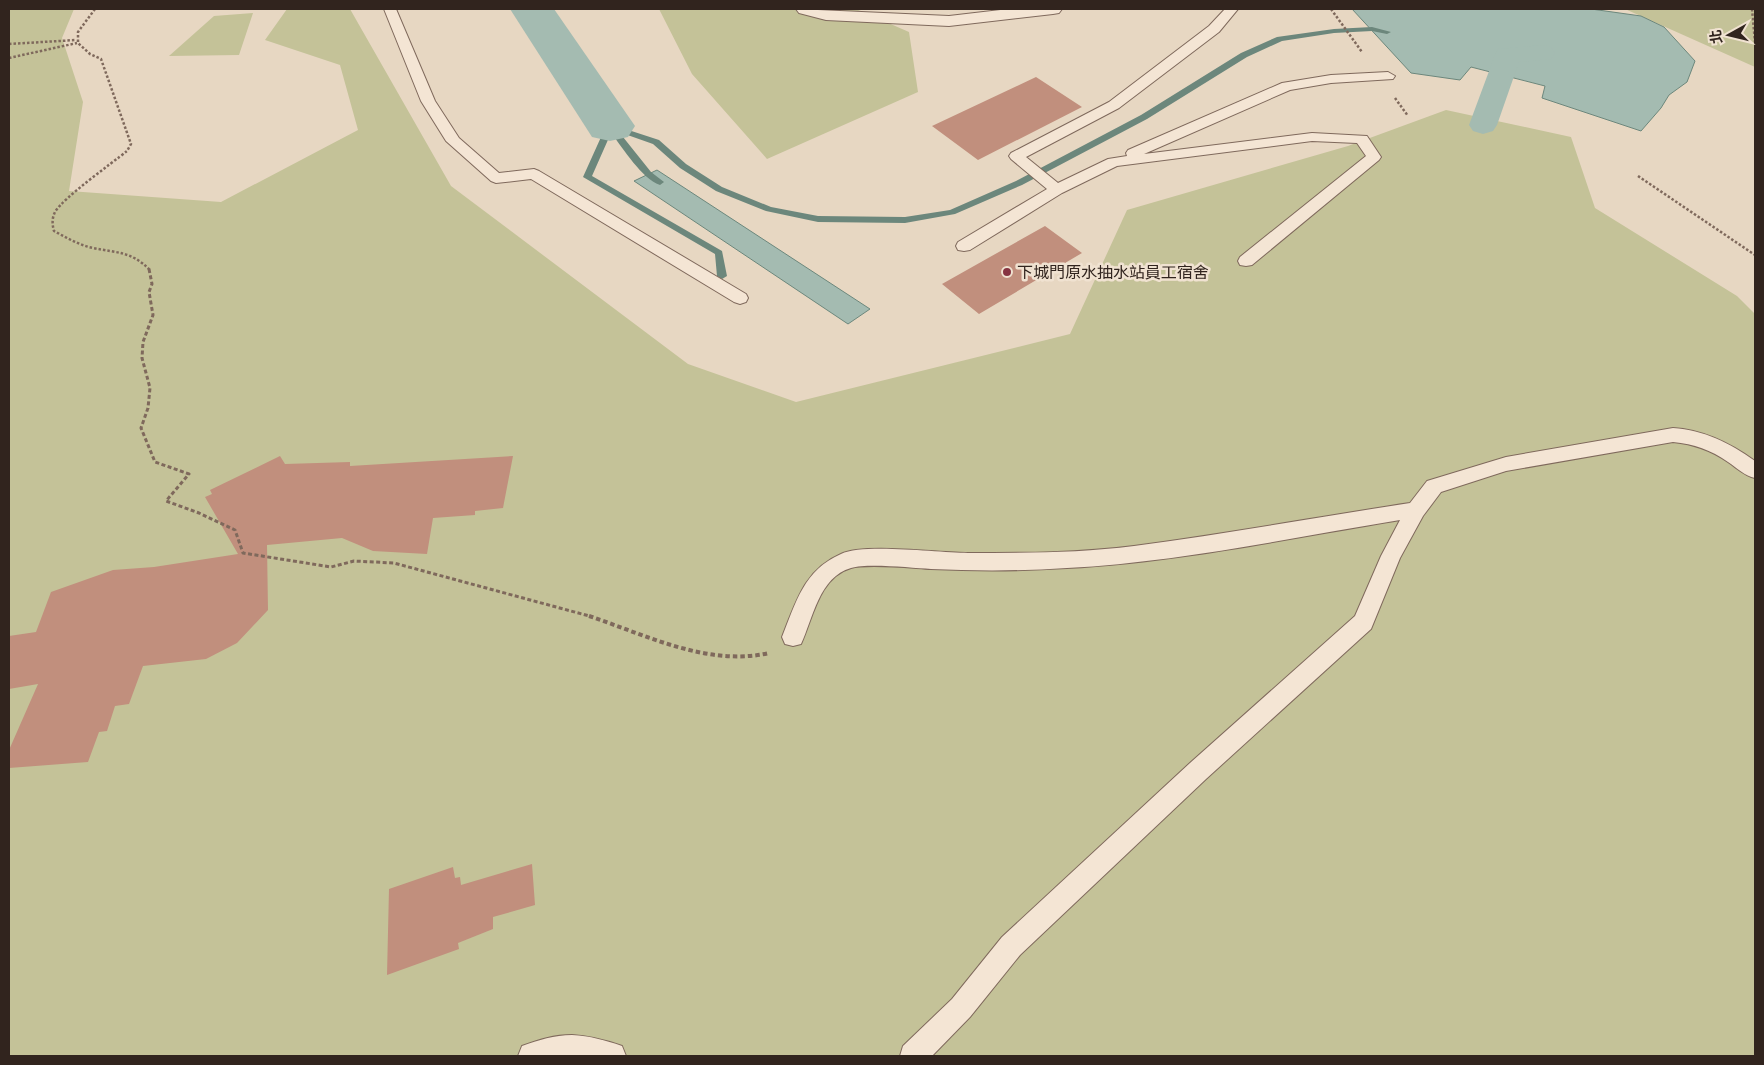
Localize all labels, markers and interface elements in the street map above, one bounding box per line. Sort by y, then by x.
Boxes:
north arrow [1704,10,1754,60]
text: 北 [1706,29,1726,45]
place label: 下城門原水抽水站員工宿舍 [1017,262,1209,282]
marker: 下城門原水抽水站員工宿舍 [1001,266,1013,278]

